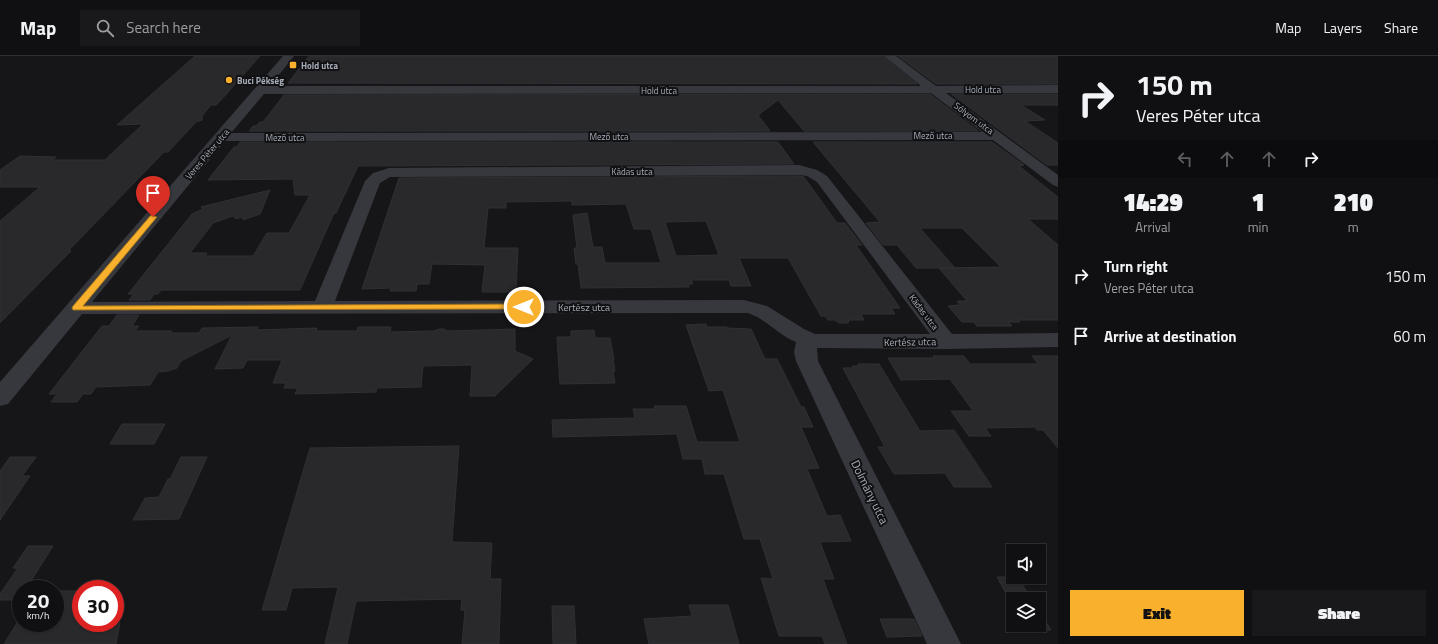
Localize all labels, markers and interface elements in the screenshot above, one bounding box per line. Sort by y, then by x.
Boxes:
search box [80,10,360,46]
text: Map [20,13,56,42]
text: Search here [126,16,201,39]
icon: search [94,17,116,39]
text: Map [1275,17,1301,38]
text: Layers [1323,17,1362,38]
text: Share [1384,17,1418,38]
place label: Hold utca [301,59,338,72]
marker: Hold utca [288,60,298,70]
text: 150 m [1136,63,1213,106]
icon: right [1070,72,1122,124]
place label: Buci Pékség [237,74,284,87]
marker: Buci Pékség [224,75,234,85]
street label: Hold utca [965,83,1001,96]
street label: Hold utca [641,84,677,97]
street label: Sólyom utca [951,99,997,138]
text: Veres Péter utca [1136,102,1260,129]
street label: Veres Péter utca [182,126,232,182]
street label: Mező utca [913,129,953,142]
street label: Mező utca [589,130,629,143]
street label: Mező utca [265,131,305,144]
icon: left [1174,148,1196,170]
icon: ahead [1216,148,1238,170]
icon: ahead [1258,148,1280,170]
icon: right [1300,148,1322,170]
street label: Kádas utca [611,165,653,178]
pin [136,176,170,217]
icon: arrive [142,182,164,204]
text: 14:29 [1123,184,1183,220]
text: 1 [1251,184,1265,220]
text: 210 [1333,184,1373,220]
text: Arrival [1135,217,1170,237]
text: min [1248,217,1268,237]
text: m [1348,217,1359,237]
text: Turn right [1104,255,1168,278]
icon: right [1070,265,1092,287]
text: 150 m [1385,265,1426,288]
text: Veres Péter utca [1104,278,1194,298]
position arrow [503,286,545,328]
street label: Kádas utca [906,292,942,333]
street label: Kertész utca [558,300,610,315]
icon: arrive [1070,325,1092,347]
text: Arrive at destination [1104,325,1237,348]
text: 60 m [1393,325,1426,348]
street label: Kertész utca [884,334,936,350]
street label: Dolmány utca [846,457,894,527]
map controls [1006,544,1046,632]
button: sound [1006,544,1046,584]
speed limit sign: 30 [72,580,124,632]
text: 20 [27,585,49,616]
button: Exit [1070,590,1244,636]
button: Share [1252,590,1426,636]
button: layers [1006,592,1046,632]
text: km/h [27,608,49,623]

